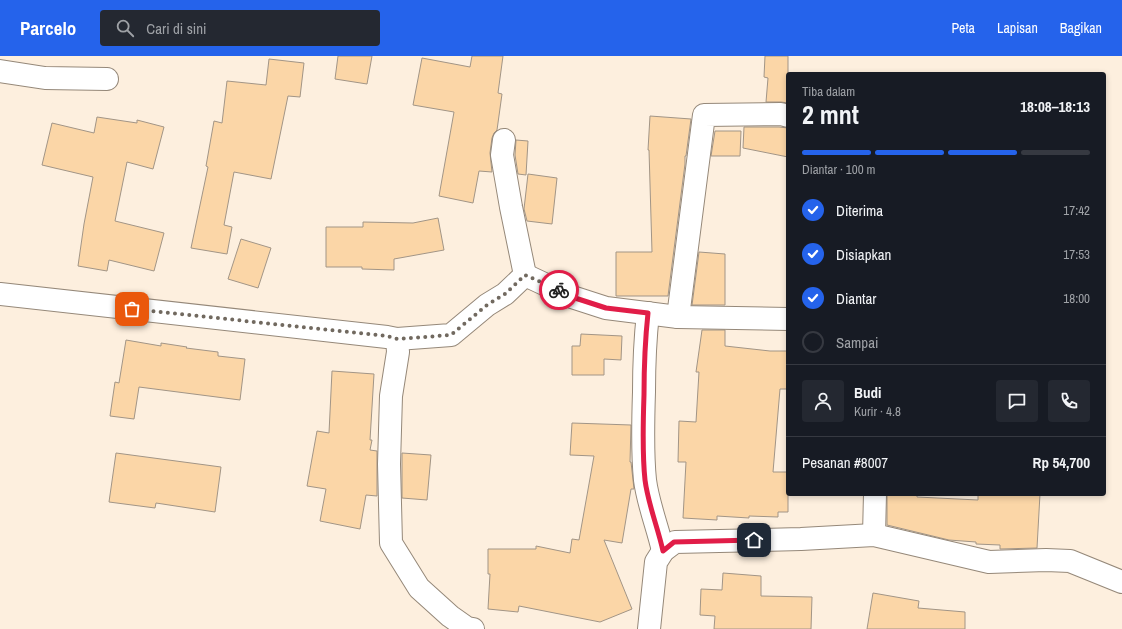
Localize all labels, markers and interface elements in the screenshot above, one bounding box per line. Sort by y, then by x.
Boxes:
search box [100,10,380,46]
text: Parcelo [20,15,76,41]
icon: search [114,17,136,39]
text: Cari di sini [146,18,206,39]
text: Peta [951,19,975,37]
text: Lapisan [997,19,1038,37]
text: Bagikan [1060,19,1102,37]
text: Tiba dalam [802,83,855,100]
text: 18:08–18:13 [1020,96,1090,117]
text: 2 mnt [802,97,859,132]
text: Diantar · 100 m [802,161,875,178]
icon: check [802,199,824,221]
text: Diterima [836,200,883,221]
text: 17:42 [1063,202,1090,219]
icon: check [802,243,824,265]
text: Disiapkan [836,244,891,265]
text: 17:53 [1063,246,1090,263]
courier [539,270,579,310]
icon: bike [548,279,570,301]
icon: check [802,287,824,309]
text: Diantar [836,288,876,309]
text: 18:00 [1063,290,1090,307]
pin [115,292,149,326]
icon: bag [121,298,143,320]
text: Sampai [836,332,878,353]
button: person [802,380,844,422]
button: chat [996,380,1038,422]
button: phone [1048,380,1090,422]
text: Budi [854,382,881,403]
text: Kurir · 4.8 [854,403,901,420]
text: Pesanan #8007 [802,452,888,473]
text: Rp 54,700 [1033,452,1090,473]
pin [737,523,771,557]
icon: home [743,529,765,551]

